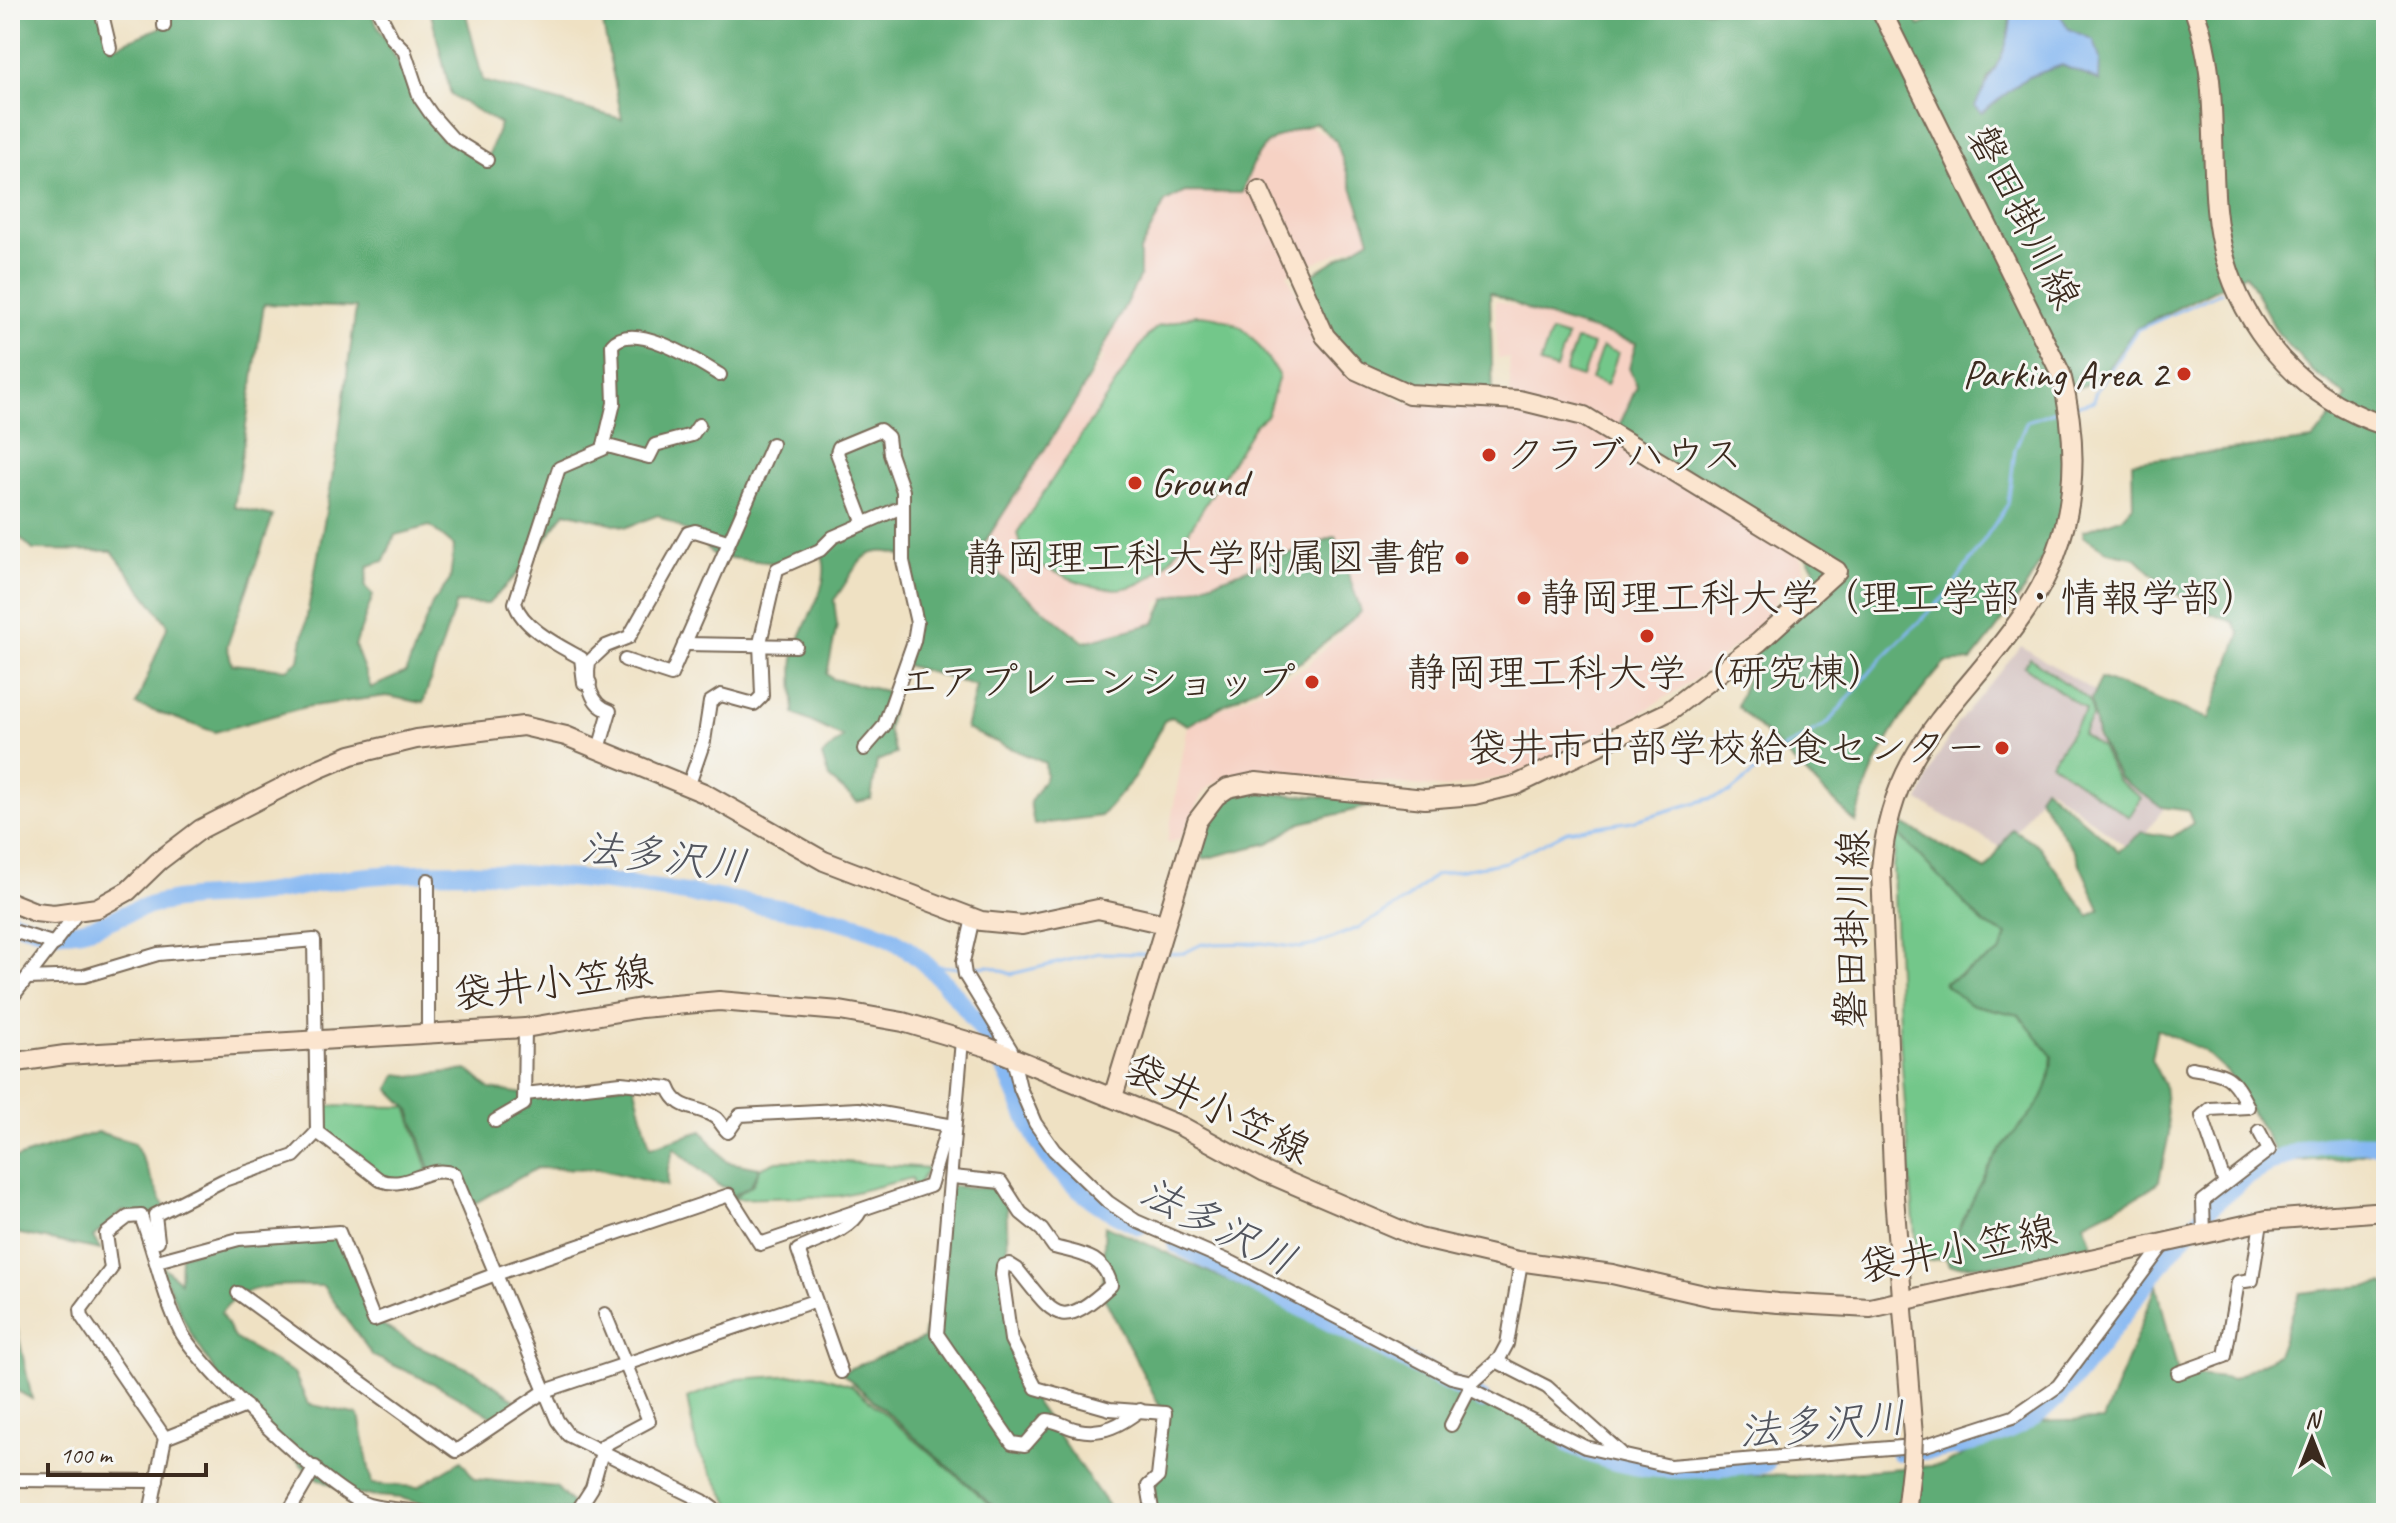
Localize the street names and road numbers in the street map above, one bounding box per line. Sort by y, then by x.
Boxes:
street label: 磐田掛川線 [1956,117,2092,317]
street label: 磐田掛川線 [1825,829,1879,1029]
street label: 袋井小笠線 [451,946,655,1020]
street label: 袋井小笠線 [1117,1043,1319,1175]
street label: 袋井小笠線 [1855,1205,2061,1293]

